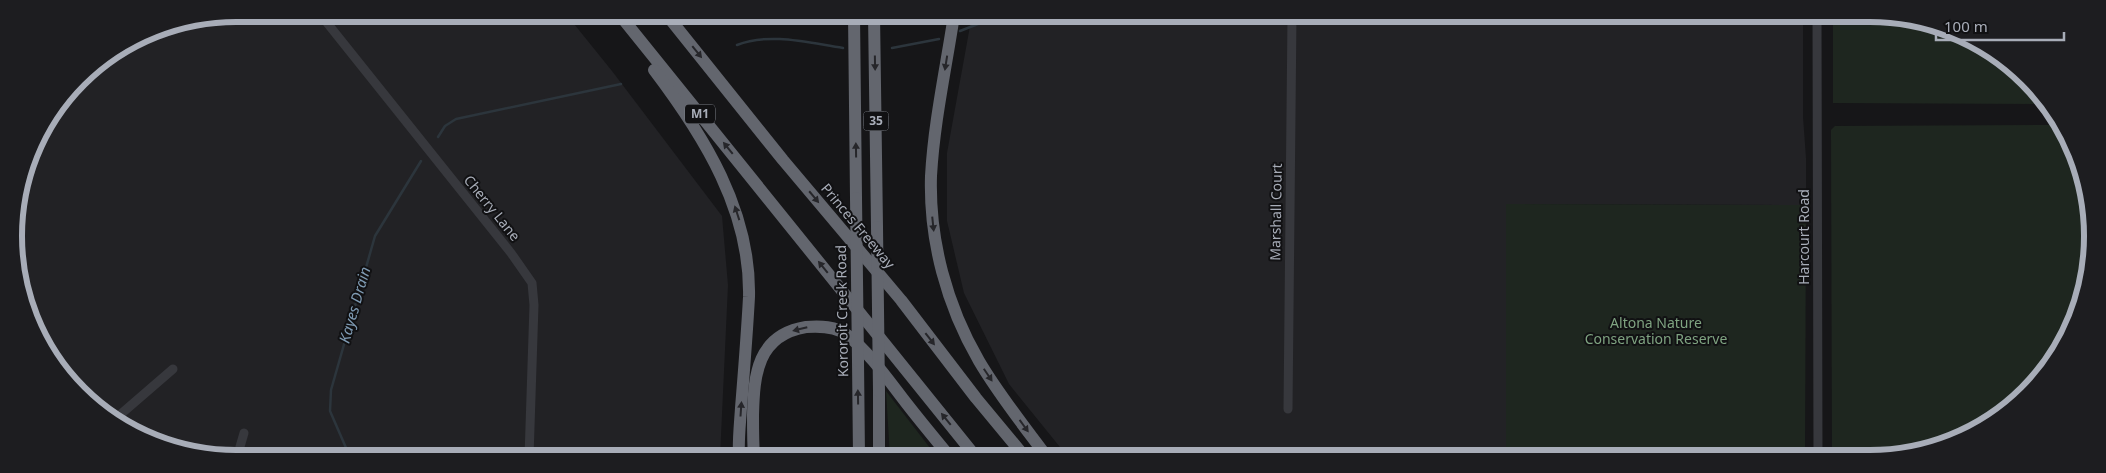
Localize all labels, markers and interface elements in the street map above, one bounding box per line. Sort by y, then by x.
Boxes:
scale bar [1936,10,2064,42]
text: 100 m [1944,16,1988,36]
one-way arrow [691,45,702,58]
one-way arrow [871,55,879,71]
one-way arrow [942,55,950,71]
road number: M1 [685,105,715,124]
road number: 35 [864,112,888,130]
one-way arrow [851,141,859,157]
one-way arrow [722,142,733,155]
street label: Marshall Court [1265,163,1286,261]
street label: Cherry Lane [460,171,525,245]
street label: Princes Freeway [817,179,900,273]
street label: Harcourt Road [1794,189,1813,285]
one-way arrow [809,190,820,203]
one-way arrow [732,205,740,220]
one-way arrow [929,216,937,232]
street label: Kororoit Creek Road [831,245,852,377]
one-way arrow [818,261,829,274]
water label: Kayes Drain [334,264,374,345]
park label: Altona Nature Conservation Reserve [1585,313,1727,348]
one-way arrow [793,325,808,333]
one-way arrow [925,332,936,345]
one-way arrow [983,369,993,382]
one-way arrow [854,388,862,404]
one-way arrow [738,400,746,416]
one-way arrow [940,413,951,426]
one-way arrow [1019,419,1029,433]

